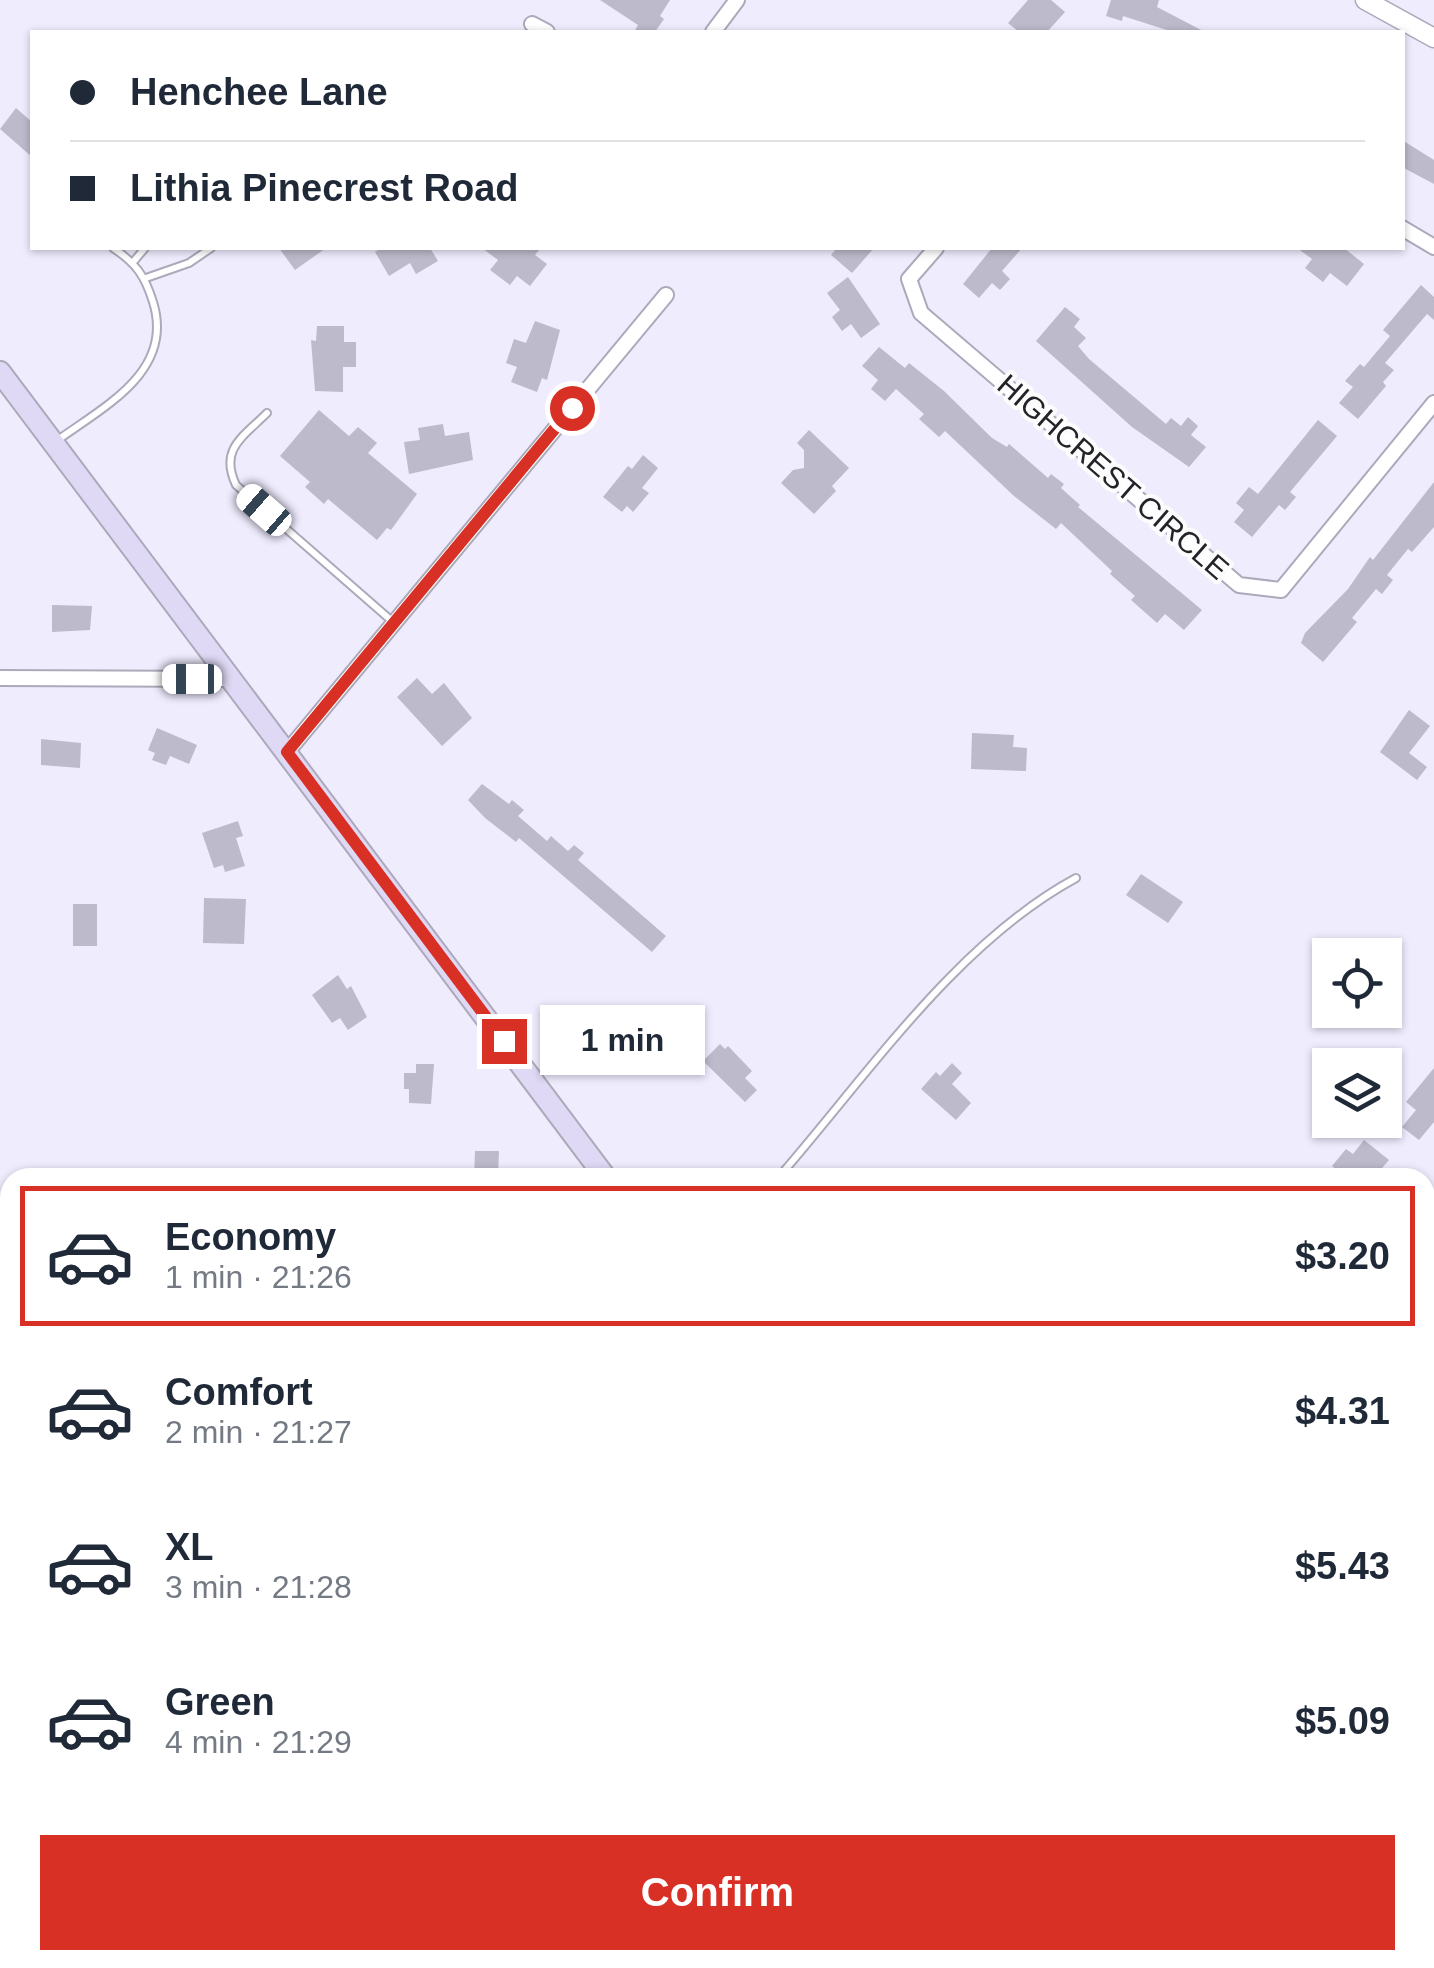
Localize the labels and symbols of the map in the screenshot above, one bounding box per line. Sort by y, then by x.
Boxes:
street label: HIGHCREST CIRCLE [991,368,1235,586]
route start [550,386,595,431]
car [232,479,296,541]
car [162,664,222,694]
callout: 1 min [539,1006,704,1076]
route end [482,1019,527,1064]

